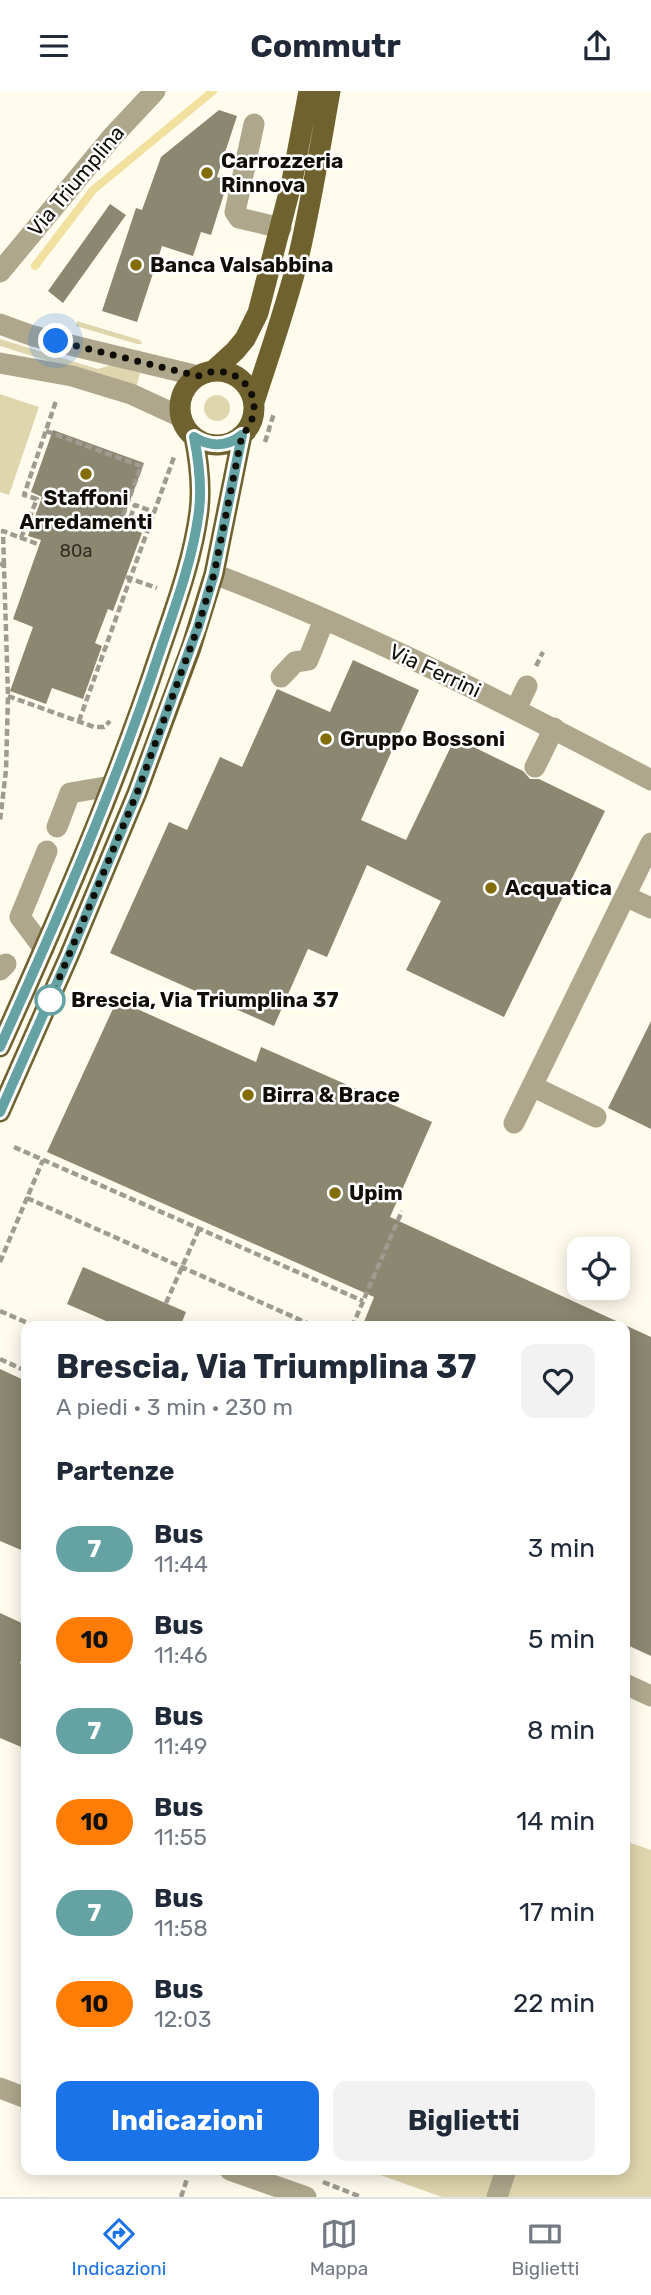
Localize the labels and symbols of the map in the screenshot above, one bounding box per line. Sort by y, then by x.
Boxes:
street label: Via Triumplina [22,120,129,241]
place label: Carrozzeria Rinnova [221,148,343,197]
marker: Carrozzeria Rinnova [199,165,215,181]
place label: Banca Valsabbina [150,252,334,277]
marker: Banca Valsabbina [128,257,144,273]
your location [38,323,73,358]
marker: Staffoni Arredamenti [78,466,94,482]
place label: Staffoni Arredamenti [19,485,153,534]
house number: 80a [60,540,92,562]
street label: Via Ferrini [385,638,485,703]
place label: Gruppo Bossoni [340,726,505,751]
marker: Gruppo Bossoni [318,731,334,747]
place label: Acquatica [505,875,612,900]
marker: Acquatica [483,880,499,896]
marker: Brescia, Via Triumplina 37 [35,985,65,1015]
place label: Brescia, Via Triumplina 37 [71,987,338,1012]
place label: Birra & Brace [262,1082,400,1107]
marker: Birra & Brace [240,1087,256,1103]
place label: Upim [349,1180,403,1205]
marker: Upim [327,1185,343,1201]

